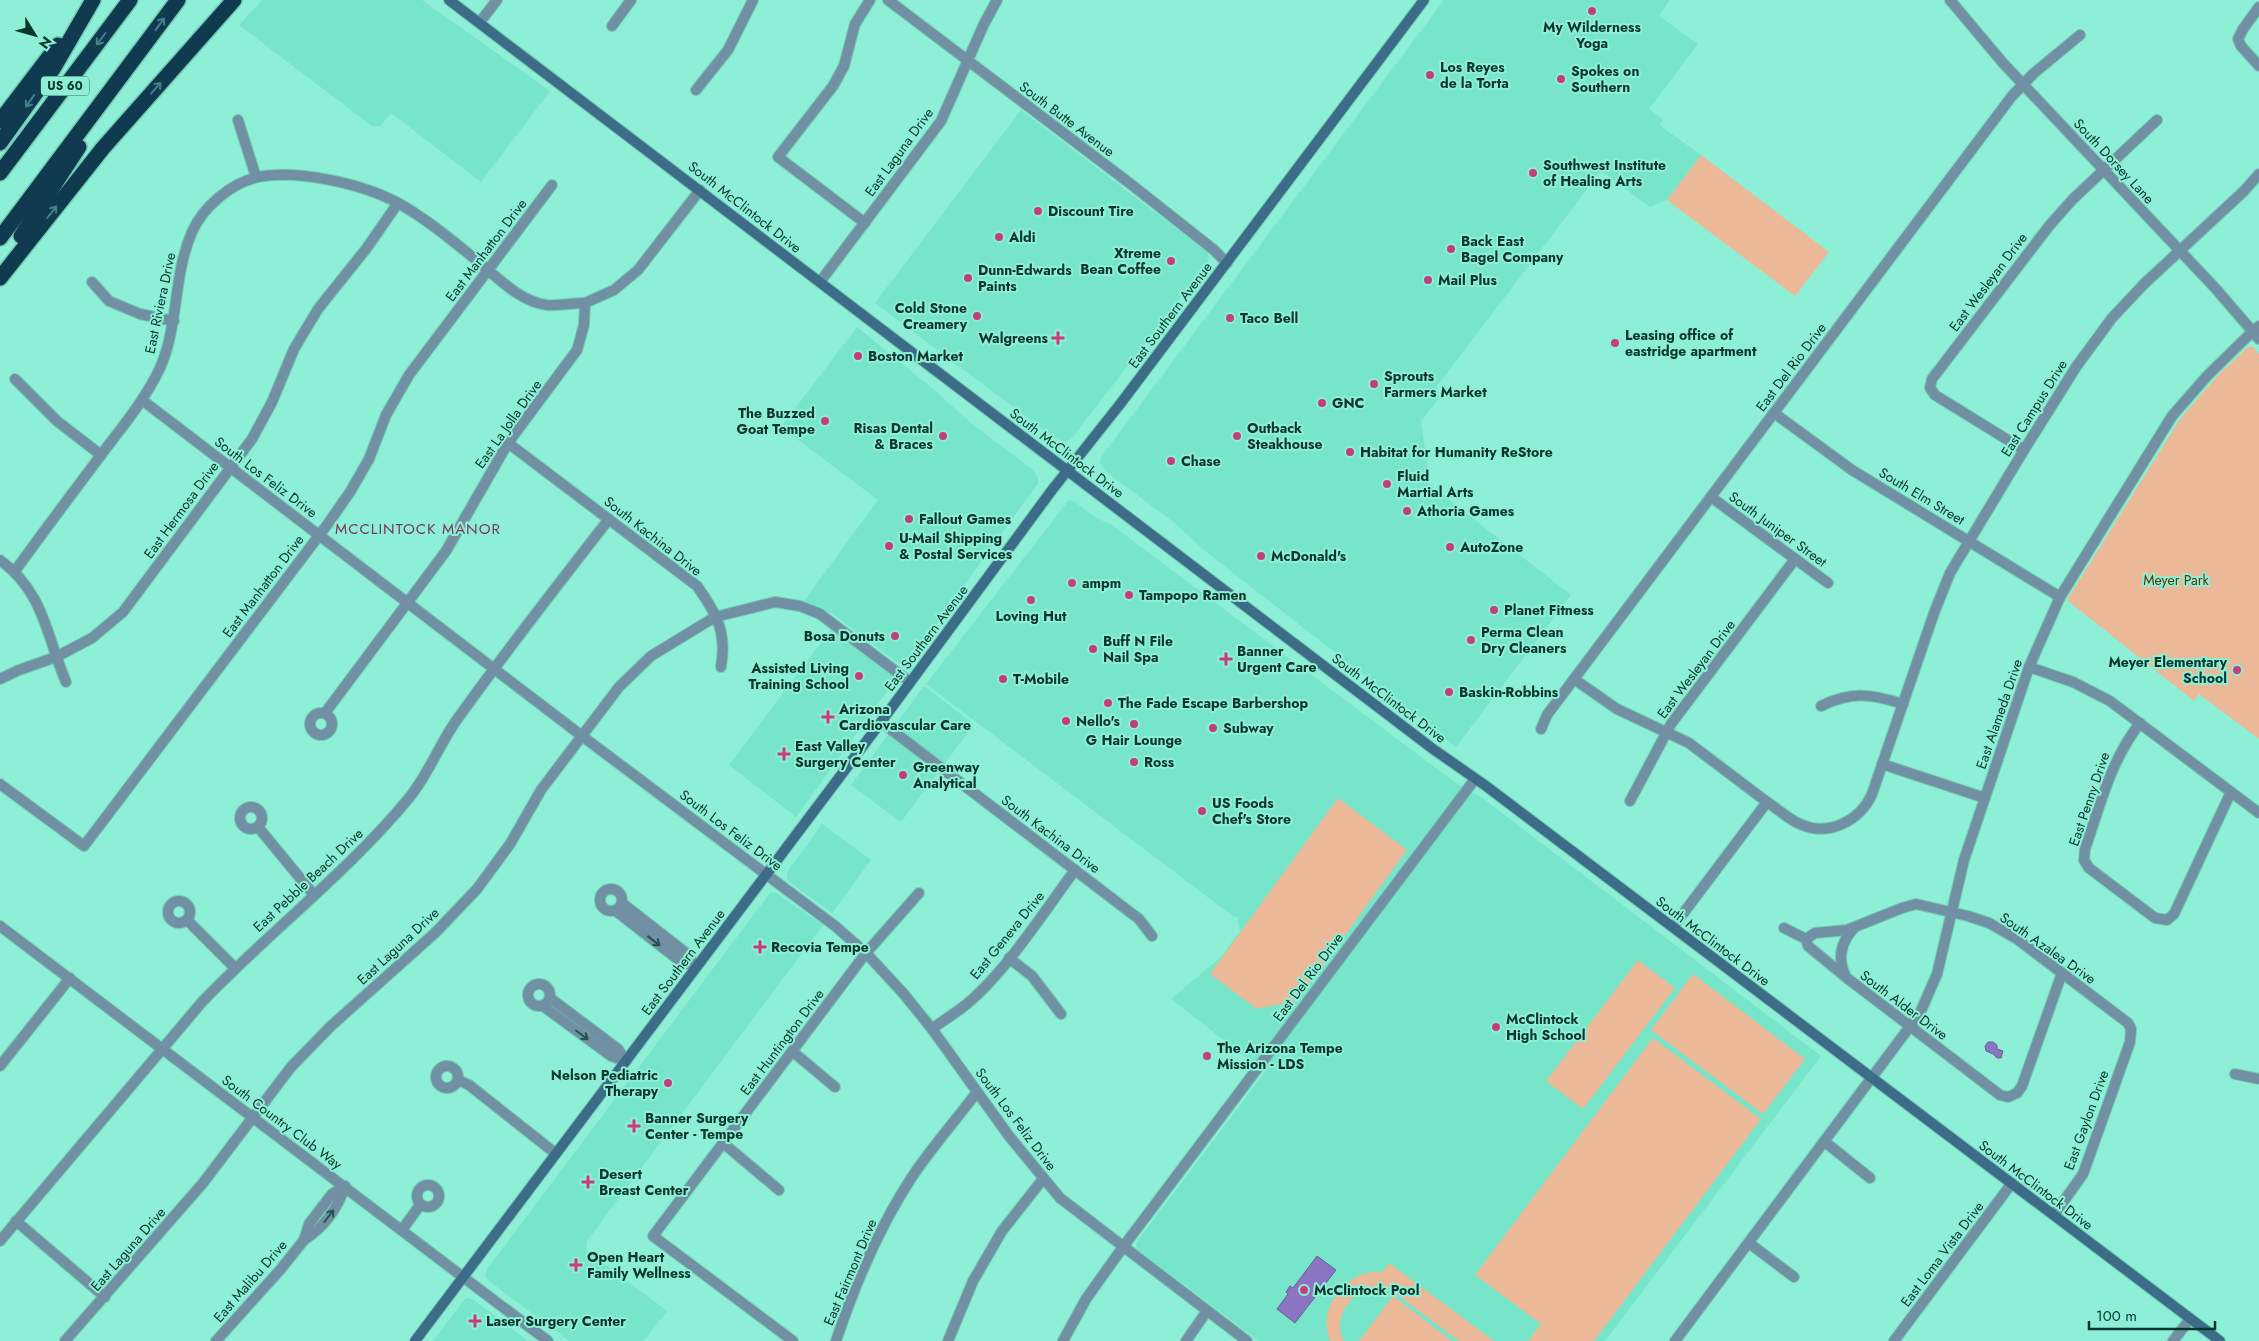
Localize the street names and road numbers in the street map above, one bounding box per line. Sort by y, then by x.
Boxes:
road number: US 60 [41,76,89,95]
street label: South Butte Avenue [1015,77,1119,161]
street label: East Laguna Drive [860,103,938,201]
street label: South Dorsey Lane [2069,114,2159,208]
street label: South McClintock Drive [684,156,806,258]
street label: East Manhatton Drive [441,194,531,306]
street label: East Wesleyan Drive [1944,228,2032,336]
street label: East Riviera Drive [140,251,180,355]
street label: East Southern Avenue [1123,258,1217,372]
street label: East Del Rio Drive [1751,319,1831,415]
street label: East Campus Drive [1996,356,2072,460]
street label: East La Jolla Drive [470,376,546,472]
street label: South McClintock Drive [1006,403,1128,503]
street label: South Los Feliz Drive [211,432,321,522]
street label: East Hermosa Drive [139,457,223,563]
street label: South Elm Street [1875,462,1969,530]
street label: South Juniper Street [1725,487,1832,572]
street label: South Kachina Drive [600,491,706,581]
street label: East Manhatton Drive [218,530,308,642]
street label: East Southern Avenue [879,581,973,695]
street label: East Wesleyan Drive [1652,615,1740,723]
street label: South McClintock Drive [1328,648,1450,748]
street label: East Alameda Drive [1971,656,2027,772]
street label: East Penny Drive [2064,749,2114,849]
street label: South Los Feliz Drive [676,785,786,875]
street label: South Kachina Drive [997,790,1105,878]
street label: East Pebble Beach Drive [249,824,367,936]
street label: East Geneva Drive [965,887,1049,983]
street label: South McClintock Drive [1652,891,1774,991]
street label: East Laguna Drive [353,903,443,989]
street label: East Southern Avenue [636,905,730,1019]
street label: South Azalea Drive [1996,907,2100,989]
street label: East Del Rio Drive [1268,929,1348,1025]
street label: South Alder Drive [1856,965,1952,1045]
street label: East Huntington Drive [735,985,829,1099]
street label: South Los Feliz Drive [971,1064,1061,1174]
street label: East Gaylon Drive [2059,1067,2113,1173]
street label: South Country Club Way [218,1070,347,1174]
street label: South McClintock Drive [1975,1135,2097,1235]
street label: East Loma Vista Drive [1896,1197,1988,1311]
street label: East Laguna Drive [86,1203,170,1295]
street label: East Fairmont Drive [819,1216,881,1328]
street label: East Malibu Drive [209,1235,291,1327]

